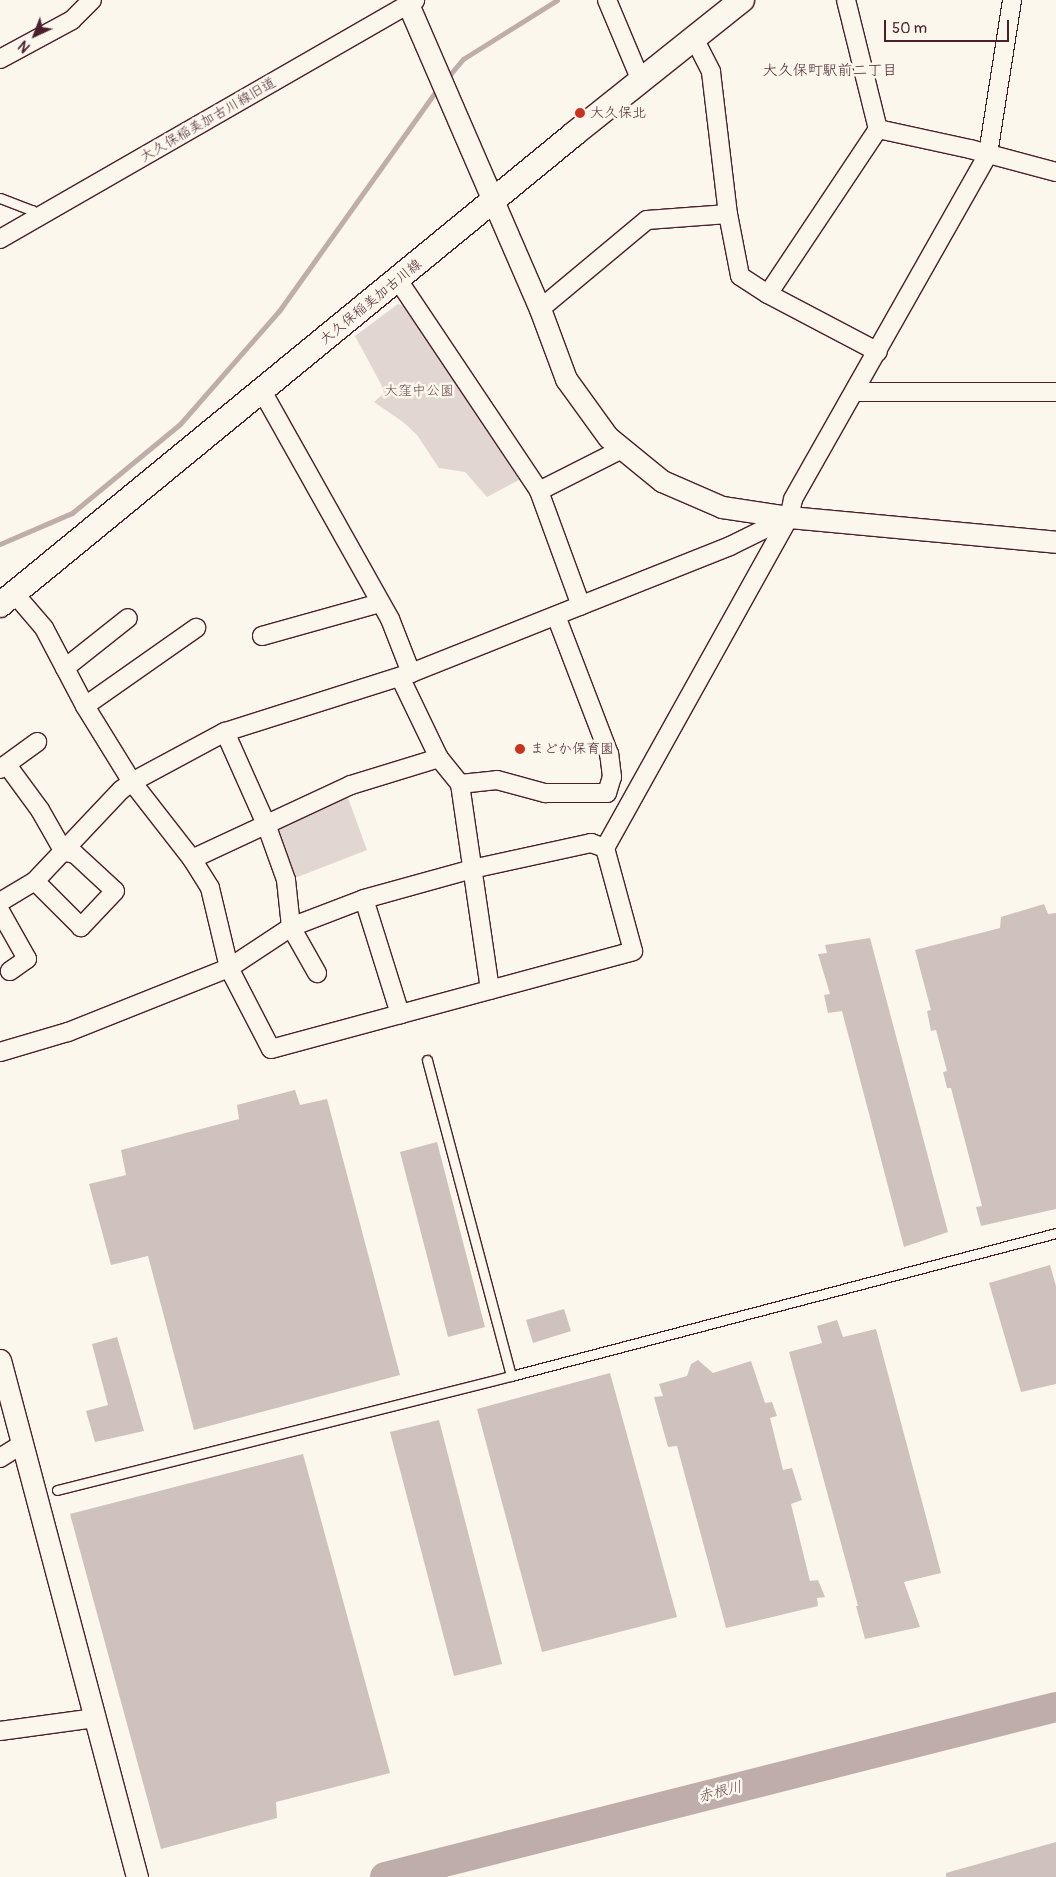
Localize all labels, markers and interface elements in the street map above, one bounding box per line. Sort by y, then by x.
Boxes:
north arrow [10,10,60,60]
scale bar [886,10,1011,42]
text: 50 m [892,19,927,38]
text: N [15,37,34,56]
district label: 大久保町駅前二丁目 [763,62,897,80]
street label: 大久保稲美加古川線旧道 [137,74,279,166]
place label: 大久保北 [590,105,646,121]
marker: 大久保北 [574,107,586,119]
street label: 大久保稲美加古川線 [317,256,425,348]
park label: 大窪中公園 [384,383,454,399]
place label: まどか保育園 [530,741,614,757]
marker: まどか保育園 [514,743,526,755]
water label: 赤根川 [696,1778,744,1806]

